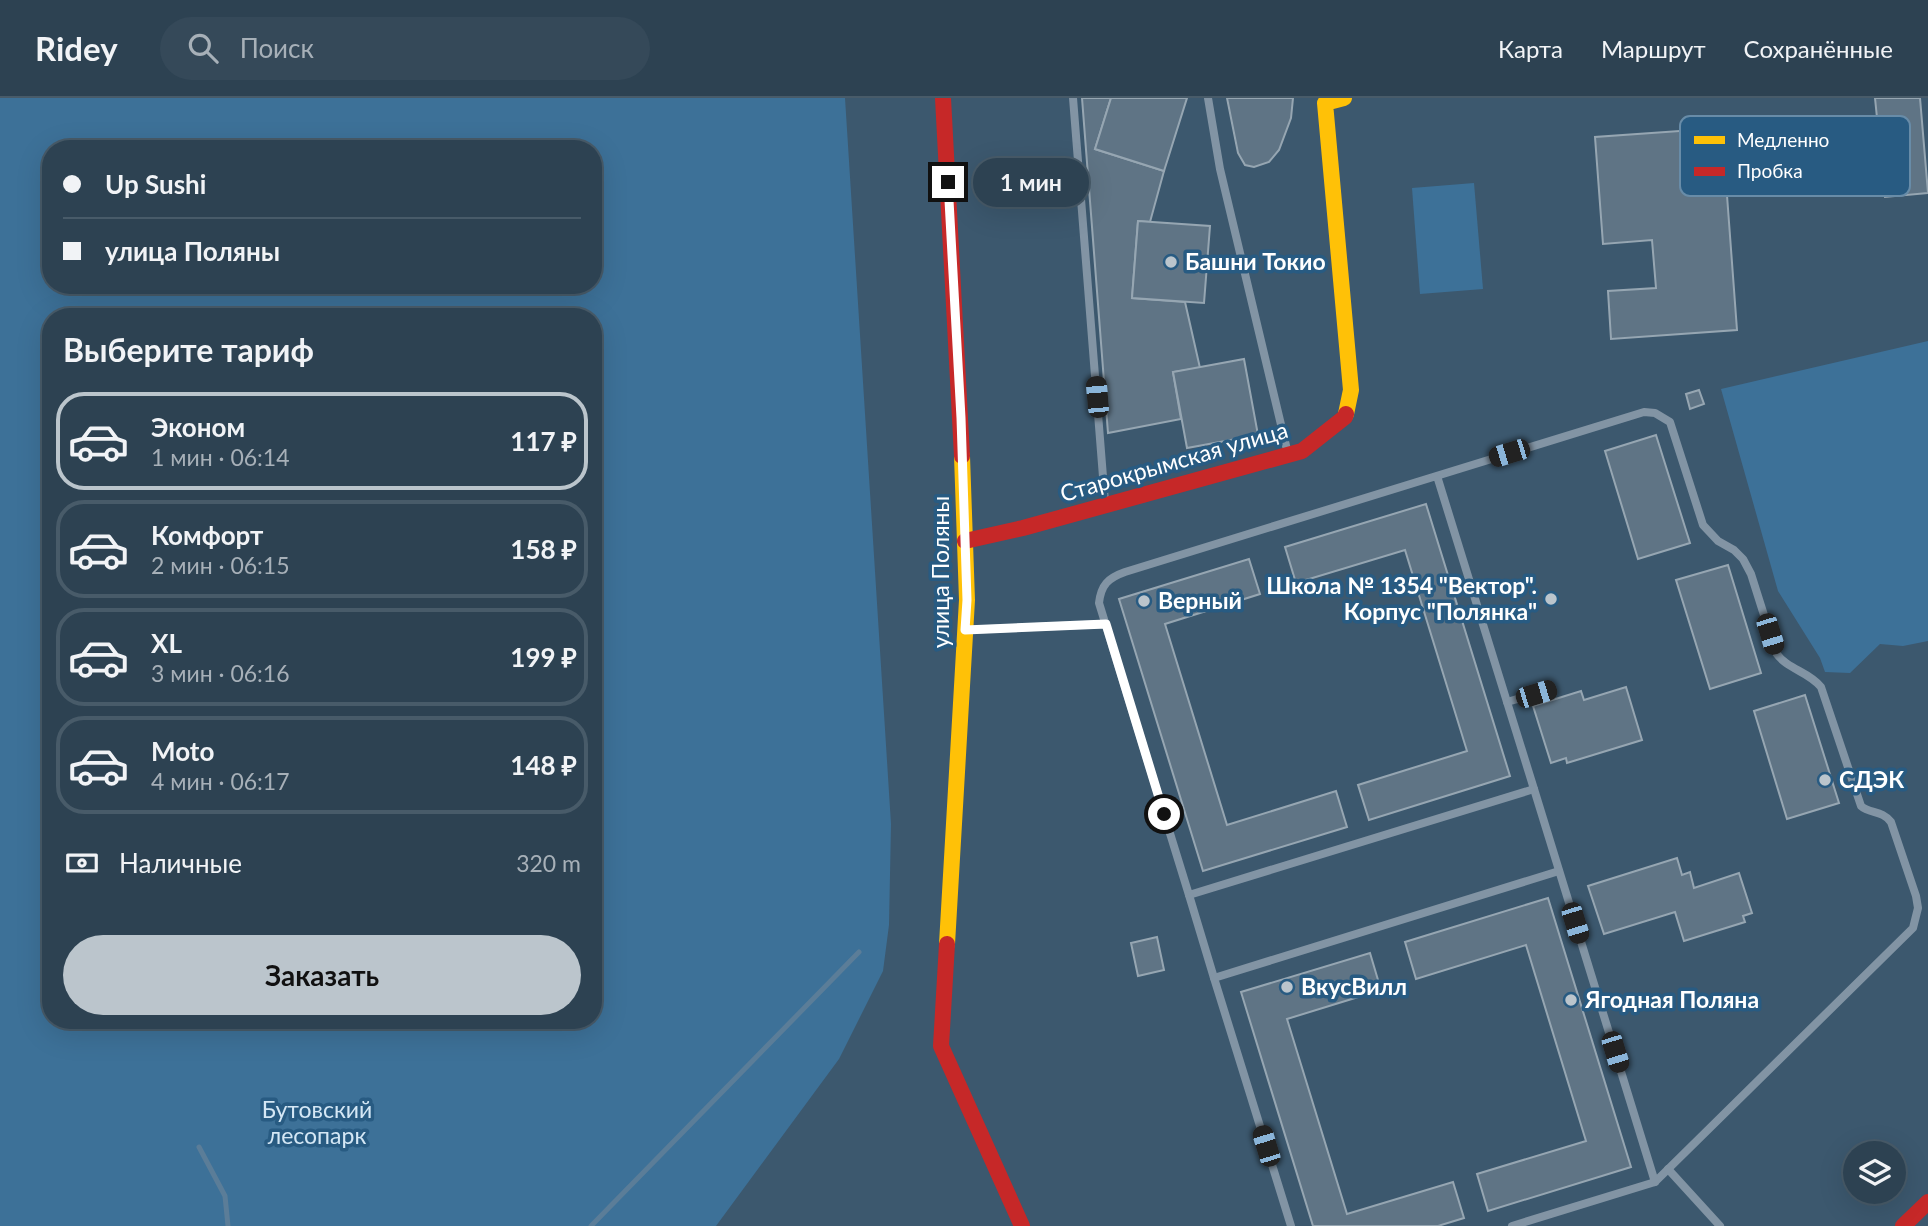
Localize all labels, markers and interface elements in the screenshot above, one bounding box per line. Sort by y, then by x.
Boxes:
search box [160,17,650,80]
text: Ridey [35,28,118,68]
icon: search [184,29,222,67]
text: Поиск [240,32,314,64]
text: Карта [1498,34,1563,63]
text: Маршрут [1601,34,1706,63]
text: Сохранённые [1744,34,1893,63]
legend [1680,116,1910,196]
text: Медленно [1737,128,1829,151]
callout: 1 мин [972,158,1088,206]
text: Пробка [1737,159,1803,182]
route end [932,166,964,198]
text: Up Sushi [105,168,206,200]
text: 1 мин [1000,168,1062,196]
text: улица Поляны [105,235,280,267]
place label: Башни Токио [1185,247,1326,275]
marker: Башни Токио [1163,254,1179,270]
text: Выберите тариф [63,330,314,369]
car [1085,375,1110,419]
icon: car [67,410,130,473]
text: Эконом [151,411,245,443]
street label: Старокрымская улица [1057,415,1291,507]
text: 117 ₽ [510,425,577,457]
car [1486,437,1533,469]
text: 1 мин · 06:14 [151,443,290,471]
street label: улица Поляны [926,496,954,648]
icon: car [67,518,130,581]
text: Комфорт [151,519,263,551]
text: 158 ₽ [510,533,577,565]
text: 2 мин · 06:15 [151,551,290,579]
place label: Школа № 1354 "Вектор". Корпус "Полянка" [1266,571,1537,625]
place label: Верный [1158,586,1242,614]
marker: Школа № 1354 "Вектор". Корпус "Полянка" [1543,591,1559,607]
marker: Верный [1136,593,1152,609]
car [1754,611,1787,657]
icon: car [67,626,130,689]
text: XL [151,627,182,659]
text: 199 ₽ [510,641,577,673]
text: 3 мин · 06:16 [151,659,290,687]
car [1513,678,1560,710]
icon: car [67,734,130,797]
text: Moto [151,735,214,767]
text: 148 ₽ [510,749,577,781]
place label: СДЭК [1839,765,1904,793]
text: 4 мин · 06:17 [151,767,290,795]
marker: СДЭК [1817,772,1833,788]
route start [1148,798,1180,830]
icon: cash [63,844,101,882]
text: Наличные [119,847,242,879]
text: 320 m [516,849,581,877]
car [1559,900,1592,946]
button: Заказать [63,935,581,1015]
place label: ВкусВилл [1301,972,1407,1000]
marker: ВкусВилл [1279,979,1295,995]
place label: Ягодная Поляна [1584,985,1759,1013]
marker: Ягодная Поляна [1563,992,1579,1008]
car [1599,1029,1632,1075]
park label: Бутовский лесопарк [262,1095,372,1149]
car [1250,1123,1283,1169]
map controls [1843,1141,1906,1204]
button: layers [1843,1141,1906,1204]

